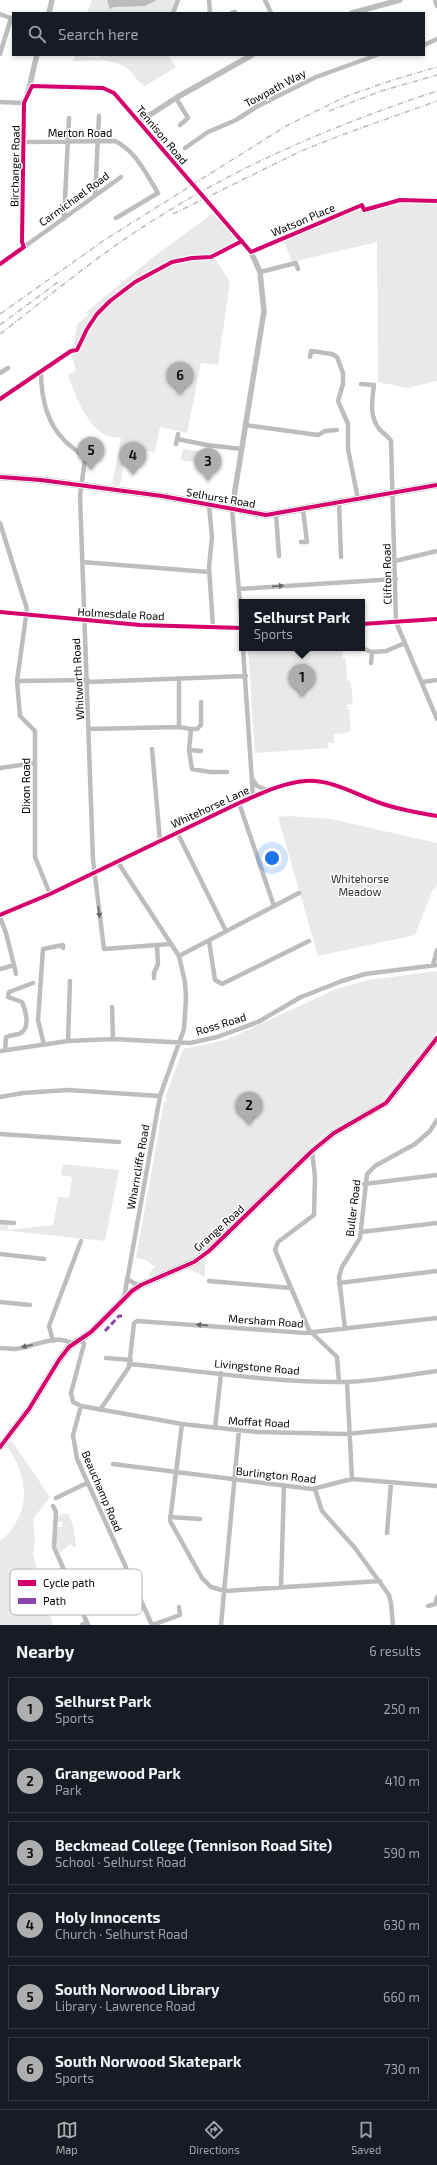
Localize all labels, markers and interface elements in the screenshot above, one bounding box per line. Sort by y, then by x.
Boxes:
search box [12,12,425,56]
icon: search [26,23,48,45]
text: Search here [58,25,139,43]
street label: Towpath Way [242,66,308,109]
street label: Tennison Road [134,103,191,167]
street label: Birchanger Road [7,125,22,207]
street label: Merton Road [48,126,112,139]
street label: Carmichael Road [36,169,111,228]
street label: Watson Place [269,200,337,239]
pin: 6 [167,362,193,395]
pin: 5 [78,437,104,470]
pin: 4 [120,442,146,475]
pin: 3 [195,448,221,481]
street label: Selhurst Road [185,485,257,510]
street label: Clifton Road [379,543,394,605]
one-way arrow [272,583,284,590]
popup [239,599,365,651]
street label: Holmesdale Road [77,605,165,622]
text: Selhurst Park [254,608,350,626]
text: Sports [254,626,293,642]
street label: Whitworth Road [69,638,86,720]
pin: 1 [289,664,315,697]
street label: Dixon Road [19,758,32,814]
street label: Whitehorse Lane [169,783,251,830]
your location [262,848,282,868]
park label: Whitehorse Meadow [331,872,389,898]
one-way arrow [96,906,102,918]
street label: Ross Road [194,1010,248,1037]
pin: 2 [236,1092,262,1125]
street label: Wharncliffe Road [124,1123,151,1211]
street label: Buller Road [343,1179,362,1237]
street label: Grange Road [191,1202,247,1254]
street label: Mersham Road [228,1311,304,1330]
one-way arrow [196,1321,208,1328]
one-way arrow [20,1344,33,1350]
street label: Livingstone Road [214,1356,300,1377]
street label: Moffat Road [228,1413,290,1430]
street label: Beauchamp Road [80,1448,125,1533]
street label: Burlington Road [235,1464,317,1485]
legend [10,1569,142,1615]
text: Cycle path [43,1576,95,1589]
text: Path [43,1594,66,1607]
text: Nearby [16,1641,74,1661]
text: 6 results [369,1643,421,1659]
text: Selhurst Park [55,1692,151,1710]
text: 1 [27,1701,33,1717]
text: 250 m [384,1701,420,1717]
text: Sports [55,1710,94,1726]
text: Grangewood Park [55,1764,181,1782]
text: 2 [26,1773,34,1789]
text: 410 m [385,1773,420,1789]
text: Park [55,1782,82,1798]
text: Beckmead College (Tennison Road Site) [55,1836,332,1854]
text: 3 [26,1845,34,1861]
text: 590 m [383,1845,420,1861]
text: School · Selhurst Road [55,1854,186,1870]
text: Holy Innocents [55,1908,161,1926]
text: 4 [26,1917,34,1933]
text: 630 m [383,1917,420,1933]
text: Church · Selhurst Road [55,1926,188,1942]
text: South Norwood Library [55,1980,220,1998]
text: 5 [26,1989,34,2005]
text: 660 m [383,1989,420,2005]
text: Library · Lawrence Road [55,1998,196,2014]
text: South Norwood Skatepark [55,2052,241,2070]
text: 6 [26,2061,34,2077]
text: 730 m [384,2061,420,2077]
text: Sports [55,2070,94,2086]
tab: Map [56,2119,78,2156]
tab: Directions [189,2119,240,2156]
tab: Saved [351,2119,381,2156]

